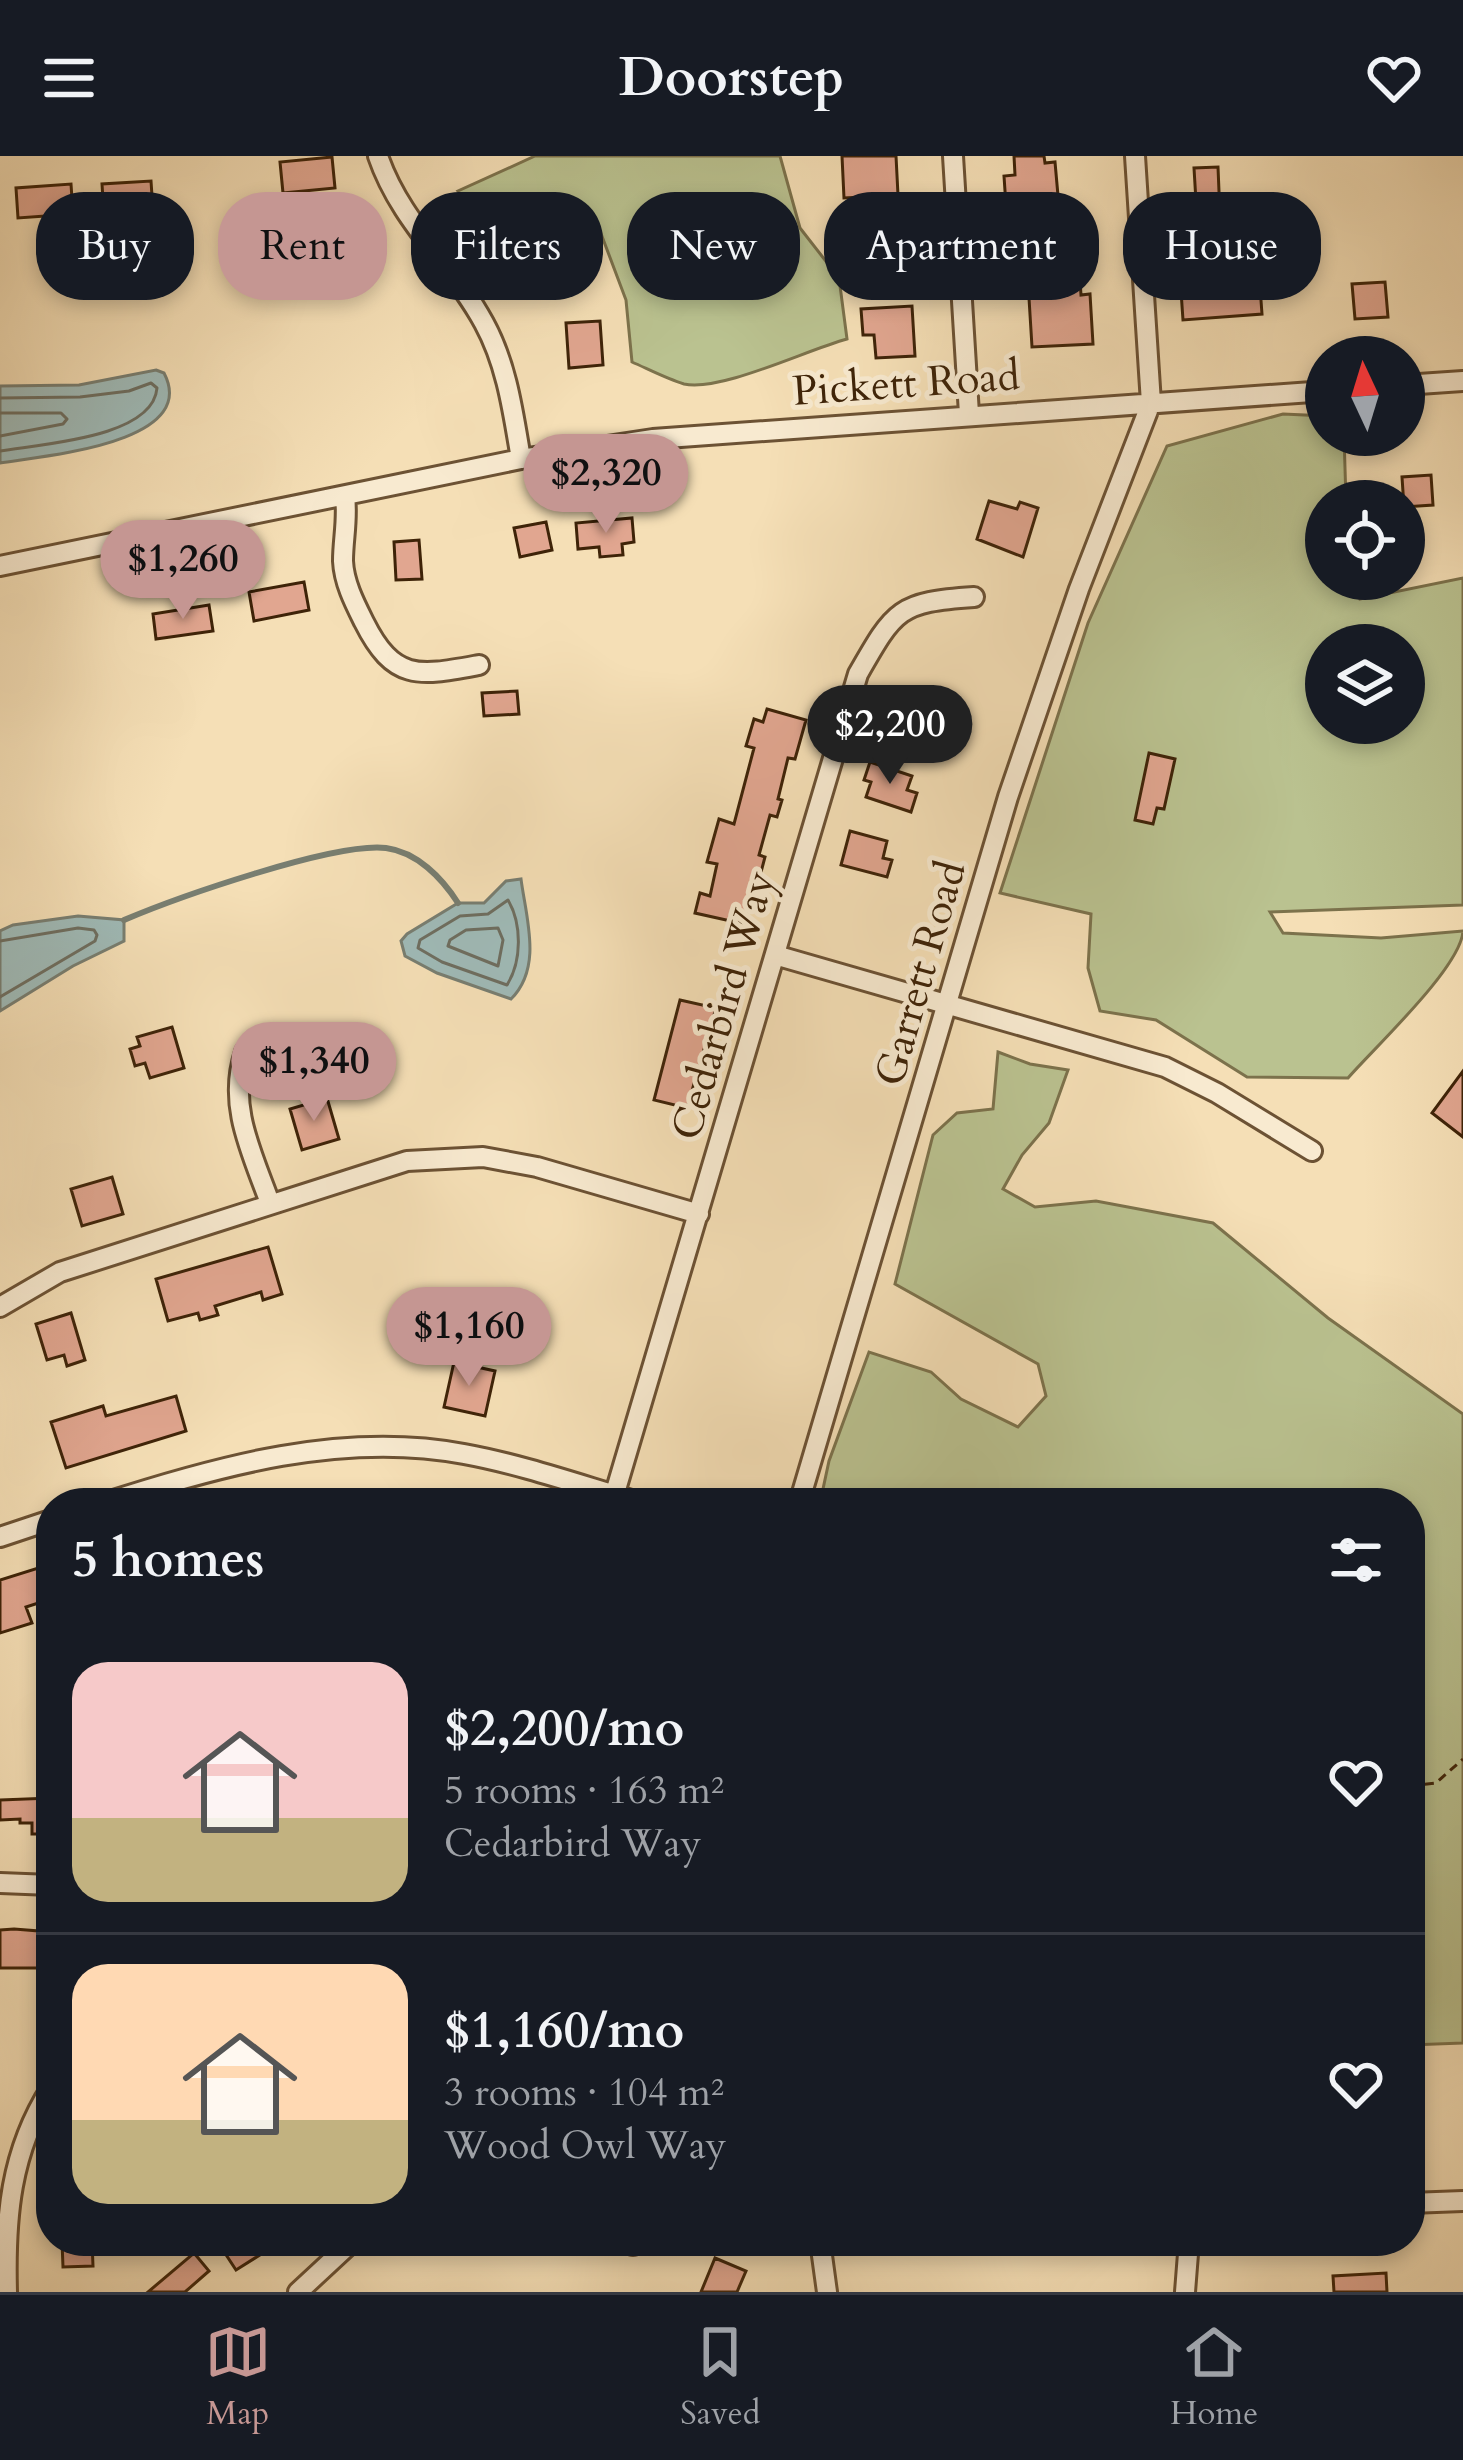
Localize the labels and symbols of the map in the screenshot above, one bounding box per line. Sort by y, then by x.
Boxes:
north arrow [1305,336,1425,456]
street label: Pickett Road [791,347,1022,420]
pin: $2,320 [508,434,704,536]
pin: $1,260 [85,520,281,622]
pin: $2,200 [792,685,988,787]
street label: Garrett Road [861,854,980,1092]
street label: Cedarbird Way [658,864,789,1146]
pin: $1,340 [216,1022,412,1124]
pin: $1,160 [371,1287,567,1389]

